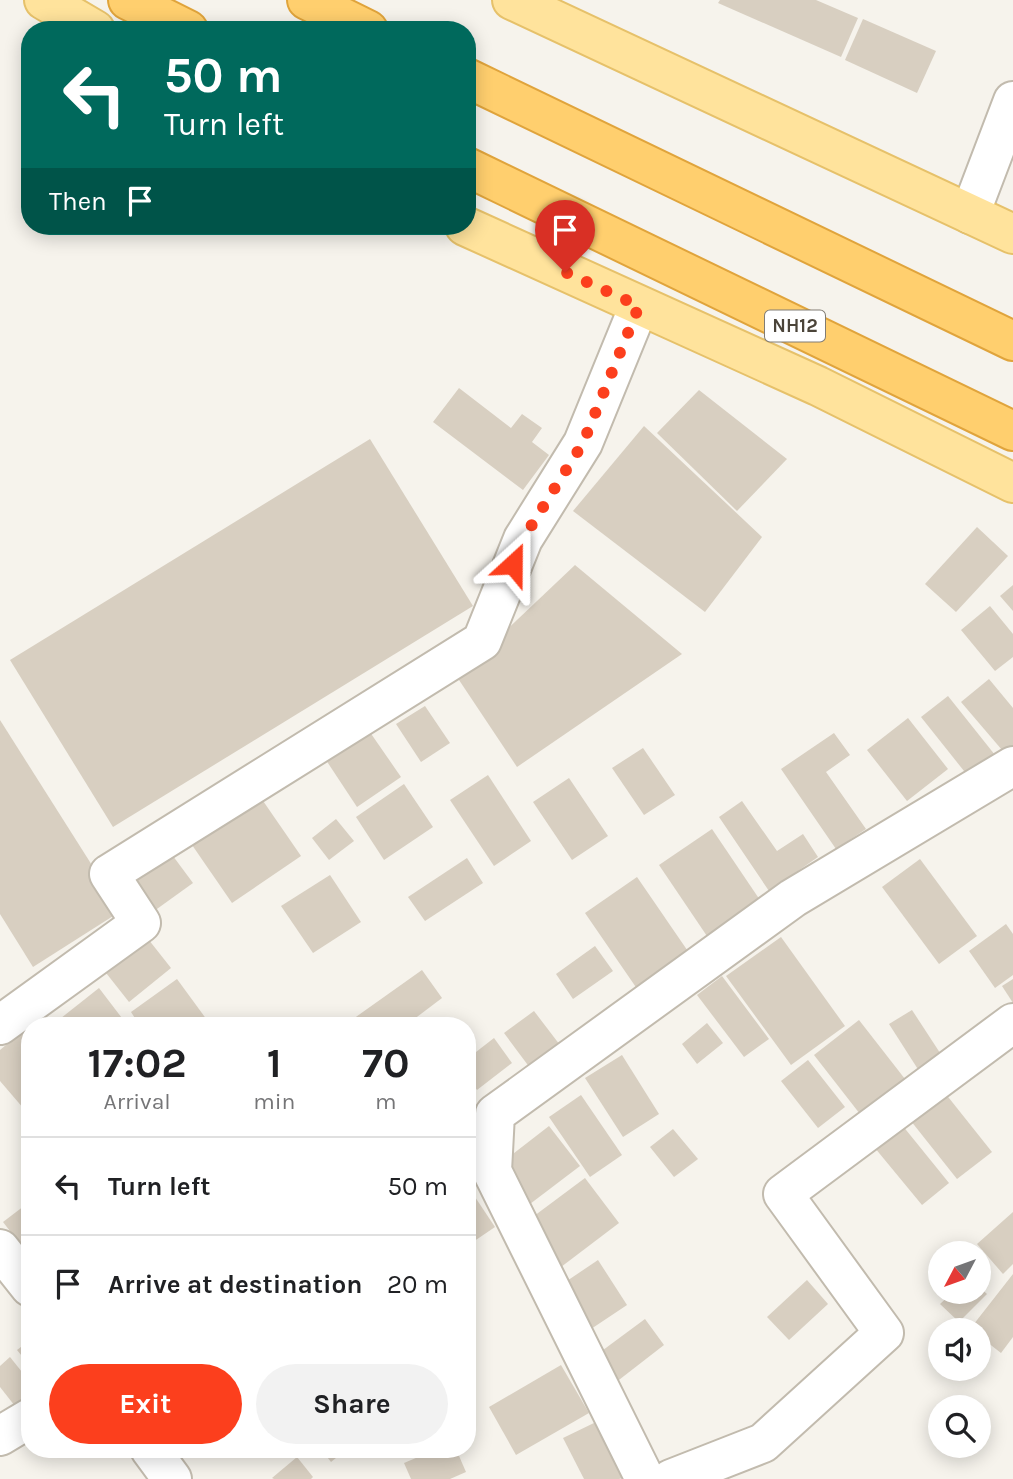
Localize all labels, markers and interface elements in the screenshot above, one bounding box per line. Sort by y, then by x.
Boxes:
text: 50 m [164,47,282,104]
icon: left [49,49,140,140]
text: Turn left [164,106,284,143]
icon: arrive [121,182,159,220]
text: Then [49,186,107,217]
pin [535,200,595,272]
icon: arrive [546,211,584,249]
road number: NH12 [765,310,825,342]
position arrow [476,527,550,601]
text: 17:02 [88,1038,187,1088]
text: 1 [267,1038,282,1088]
text: 70 [362,1038,409,1088]
text: Arrival [103,1088,171,1115]
text: min [253,1088,295,1115]
text: m [375,1088,396,1115]
icon: left [49,1167,87,1205]
text: Turn left [108,1171,210,1202]
text: 50 m [387,1171,448,1202]
north arrow [928,1241,990,1304]
map controls [928,1241,991,1458]
icon: arrive [49,1265,87,1303]
text: Arrive at destination [108,1269,362,1300]
text: 20 m [387,1269,448,1300]
button: sound [928,1318,991,1381]
button: Exit [49,1364,242,1444]
button: Share [256,1364,448,1444]
button: search [928,1395,991,1458]

